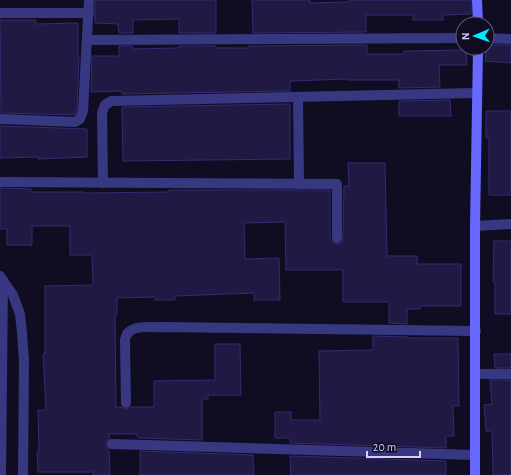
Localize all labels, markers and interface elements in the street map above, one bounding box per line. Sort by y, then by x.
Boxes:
north arrow [455,16,495,56]
text: N [460,32,471,40]
scale bar [367,433,420,459]
text: 20 m [373,441,396,453]

